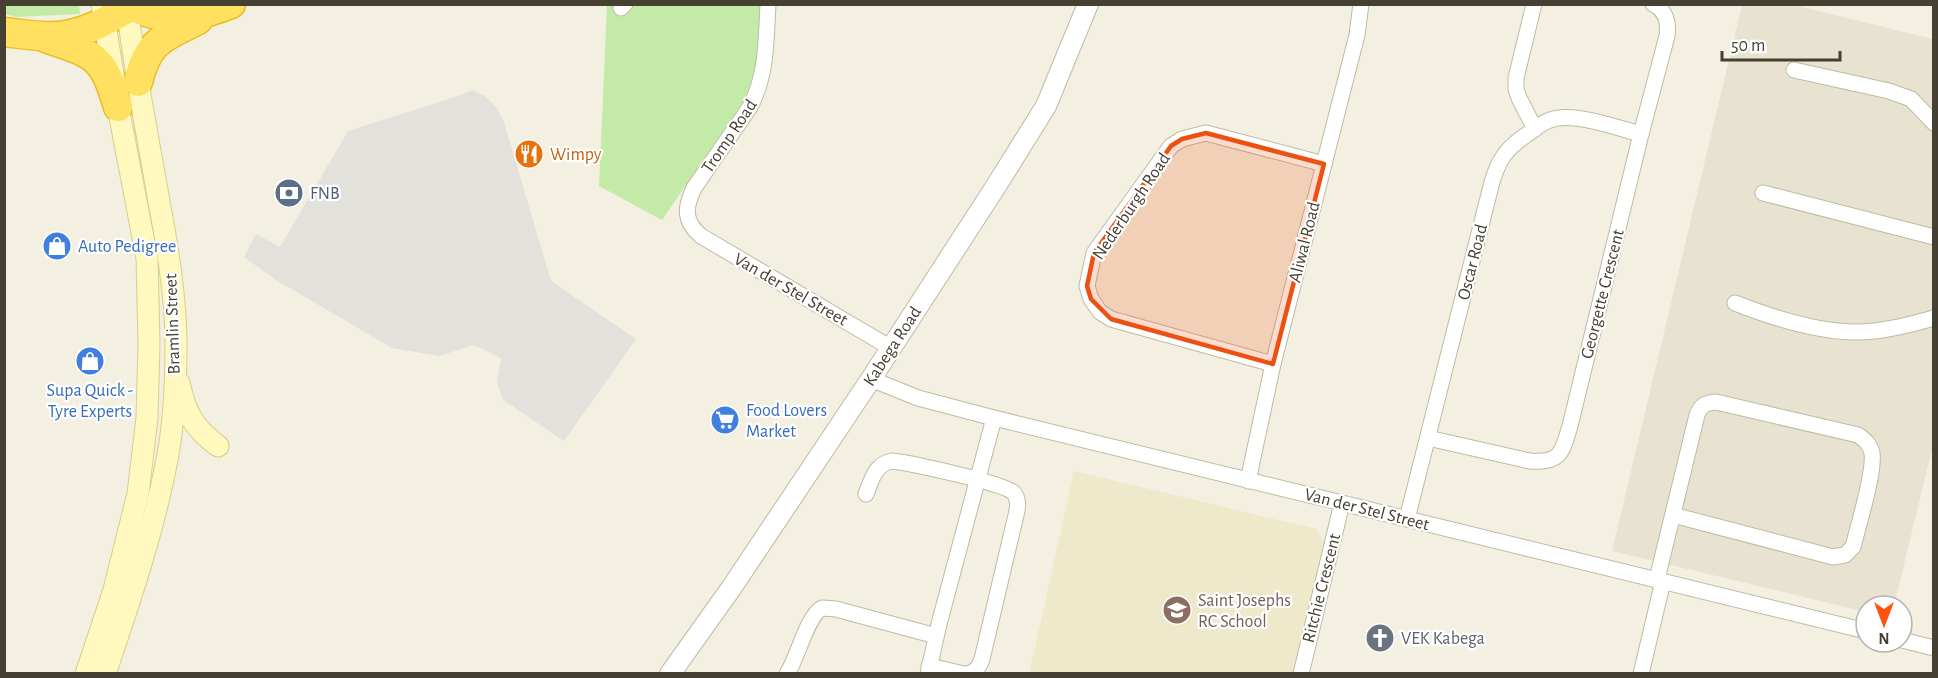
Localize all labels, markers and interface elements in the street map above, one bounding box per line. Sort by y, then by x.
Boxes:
scale bar [1722,24,1840,62]
text: 50 m [1731,37,1765,55]
street label: Tromp Road [699,97,761,177]
restaurant icon: Wimpy [513,138,545,170]
place label: Wimpy [550,146,602,164]
street label: Nederburgh Road [1090,150,1174,263]
bank icon: FNB [273,177,305,209]
place label: FNB [310,185,340,203]
street label: Aliwal Road [1286,200,1324,284]
street label: Oscar Road [1455,222,1491,302]
street label: Georgette Crescent [1578,227,1628,361]
shop icon: Auto Pedigree [41,230,73,262]
place label: Auto Pedigree [78,238,176,256]
street label: Van der Stel Street [731,250,851,330]
street label: Bramlin Street [162,273,184,375]
street label: Kabega Road [861,303,925,390]
shop icon: Supa Quick - Tyre Experts [74,345,106,377]
place label: Supa Quick - Tyre Experts [47,382,133,421]
place label: Food Lovers Market [746,402,827,441]
supermarket icon: Food Lovers Market [709,404,741,436]
street label: Van der Stel Street [1302,486,1431,534]
street label: Ritchie Crescent [1300,532,1344,645]
place label: Saint Josephs RC School [1198,592,1291,631]
school or university icon: Saint Josephs RC School [1161,594,1193,626]
north arrow [1854,594,1914,654]
church icon: VEK Kabega [1364,622,1396,654]
place label: VEK Kabega [1401,630,1485,648]
text: N [1878,630,1890,646]

